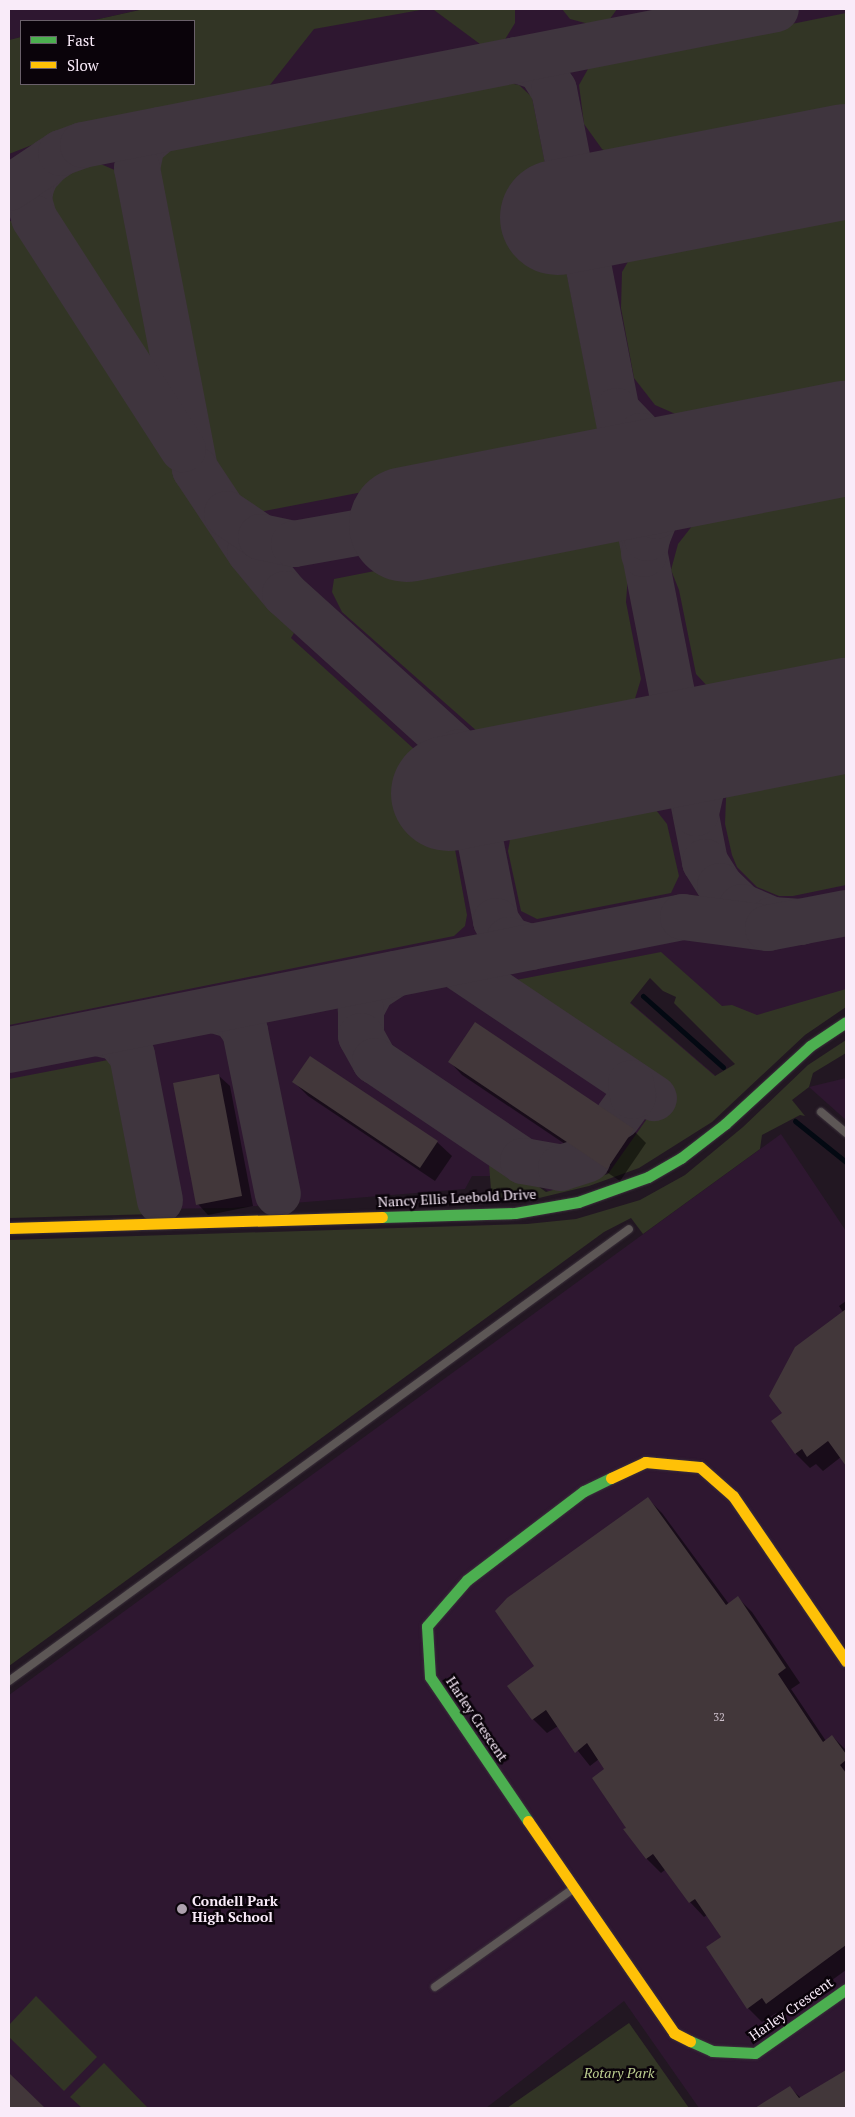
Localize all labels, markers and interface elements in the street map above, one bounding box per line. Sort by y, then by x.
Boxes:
legend [20,20,195,85]
text: Fast [67,30,95,50]
text: Slow [67,55,99,75]
street label: Nancy Ellis Leebold Drive [377,1185,537,1211]
street label: Harley Crescent [443,1674,511,1764]
house number: 32 [713,1710,725,1724]
place label: Condell Park High School [192,1893,278,1925]
marker: Condell Park High School [176,1903,188,1915]
street label: Harley Crescent [746,1974,836,2044]
park label: Rotary Park [584,2065,654,2081]

